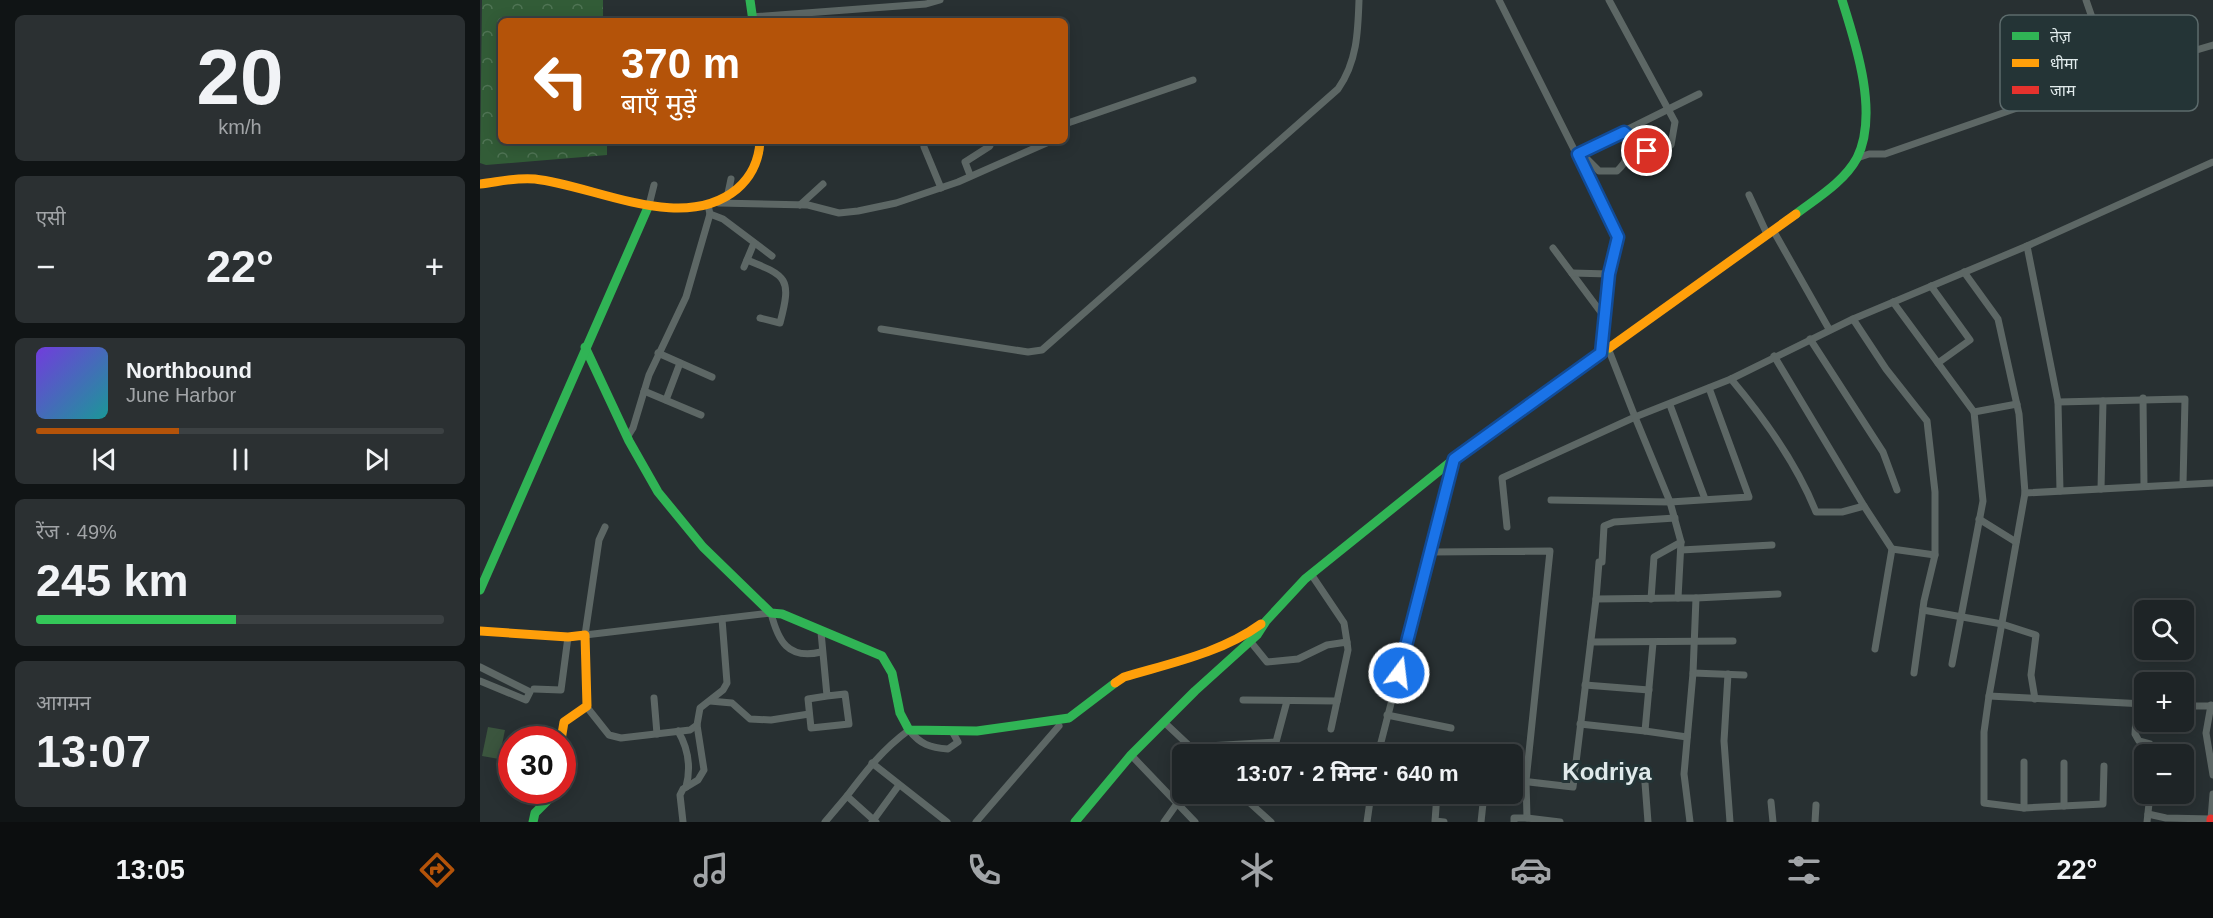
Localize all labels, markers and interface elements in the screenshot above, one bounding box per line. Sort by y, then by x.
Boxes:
legend [2000,15,2198,111]
text: तेज़ [2050,27,2072,45]
text: 20 [197,33,283,121]
text: 370 m [621,40,740,87]
icon: left [522,42,600,120]
text: धीमा [2050,55,2079,72]
text: जाम [2050,82,2076,99]
text: बाएँ मुड़ें [621,89,696,119]
text: km/h [218,116,262,138]
pin [1621,125,1672,176]
icon: arrive [1630,134,1663,167]
text: एसी [36,207,66,229]
text: 22° [206,241,274,292]
text: − [36,248,55,285]
text: + [425,248,444,285]
text: Northbound [126,358,252,383]
text: June Harbor [126,384,236,406]
icon: previous [88,443,121,476]
icon: pause [224,443,257,476]
icon: next [360,443,393,476]
text: रेंज · 49% [36,521,117,543]
text: 245 km [36,555,189,606]
map controls [2134,600,2194,804]
button: search [2134,600,2194,660]
position arrow [1367,641,1431,705]
button: + [2134,672,2194,732]
text: आगमन [36,692,91,714]
text: 13:07 [36,726,151,777]
speed limit sign: 30 [498,726,576,804]
button: − [2134,744,2194,804]
district label: Kodriya [1562,758,1652,785]
text: 13:07 · 2 मिनट · 640 m [1236,761,1459,786]
icon: directions [416,849,458,891]
icon: music [690,849,732,891]
icon: phone [963,849,1005,891]
icon: climate [1236,849,1278,891]
icon: car [1510,849,1552,891]
icon: filters [1783,849,1825,891]
text: 13:05 [116,855,185,885]
text: 22° [2056,855,2097,885]

